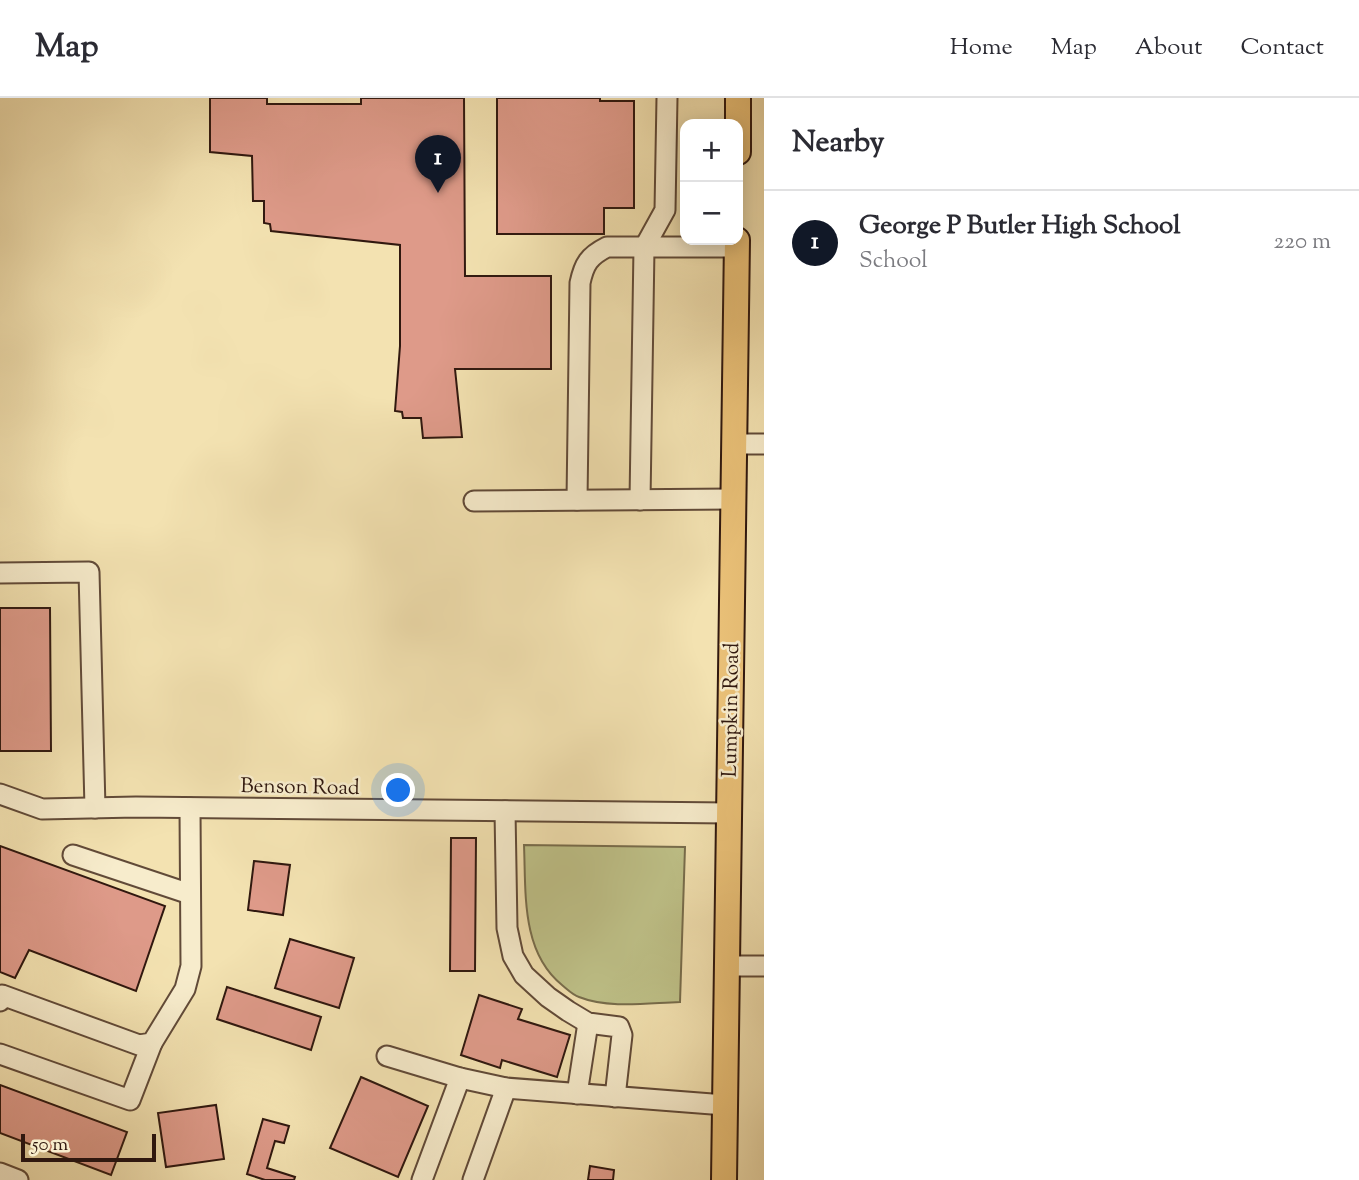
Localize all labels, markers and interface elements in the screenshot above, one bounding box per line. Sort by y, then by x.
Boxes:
text: Map [35,24,99,72]
text: Home [950,31,1013,65]
text: Map [1051,31,1097,65]
text: About [1135,31,1202,65]
text: Contact [1240,31,1324,65]
map controls [680,119,743,245]
button: + [680,119,743,182]
text: Nearby [792,122,884,165]
pin: 1 [415,135,461,193]
button: − [680,182,743,245]
text: George P Butler High School [859,208,1180,245]
text: 1 [811,226,819,259]
text: 220 m [1273,226,1331,259]
text: School [859,245,928,278]
street label: Lumpkin Road [716,642,748,778]
street label: Benson Road [240,772,360,804]
your location [381,773,415,807]
scale bar [21,1131,156,1163]
text: 50 m [32,1132,68,1159]

